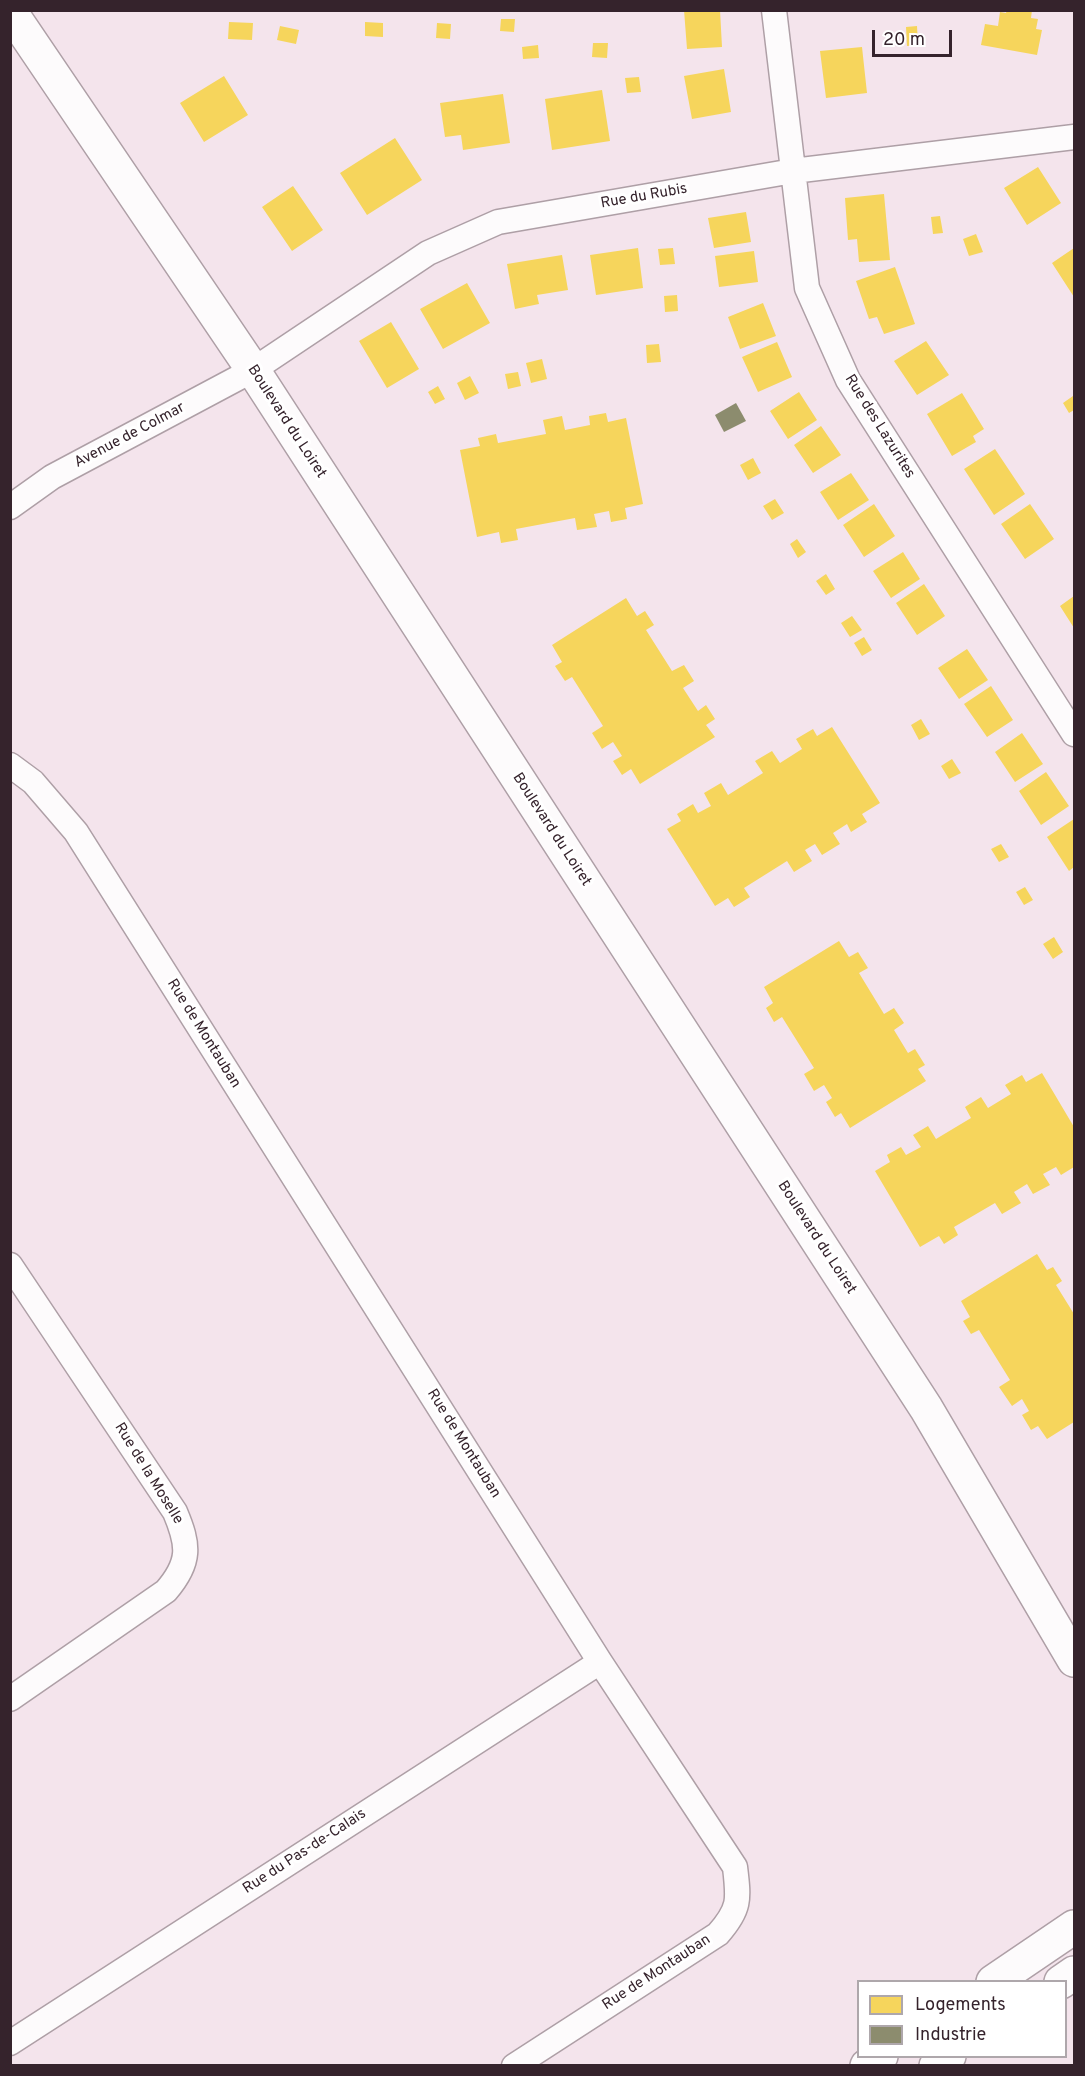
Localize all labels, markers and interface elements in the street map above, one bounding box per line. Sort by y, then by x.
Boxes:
scale bar [875,18,954,56]
text: 20 m [883,29,925,52]
street label: Rue du Rubis [599,181,689,213]
street label: Boulevard du Loiret [243,362,329,482]
street label: Rue des Lazurites [840,372,918,482]
street label: Avenue de Colmar [72,399,188,473]
street label: Boulevard du Loiret [508,770,594,890]
street label: Rue de Montauban [162,976,244,1092]
street label: Boulevard du Loiret [773,1178,859,1298]
street label: Rue de Montauban [422,1386,504,1502]
street label: Rue de la Moselle [110,1420,186,1528]
street label: Rue du Pas-de-Calais [240,1805,370,1899]
street label: Rue de Montauban [600,1931,714,2015]
legend [857,1980,1067,2058]
text: Logements [915,1994,1006,2017]
text: Industrie [915,2024,986,2047]

